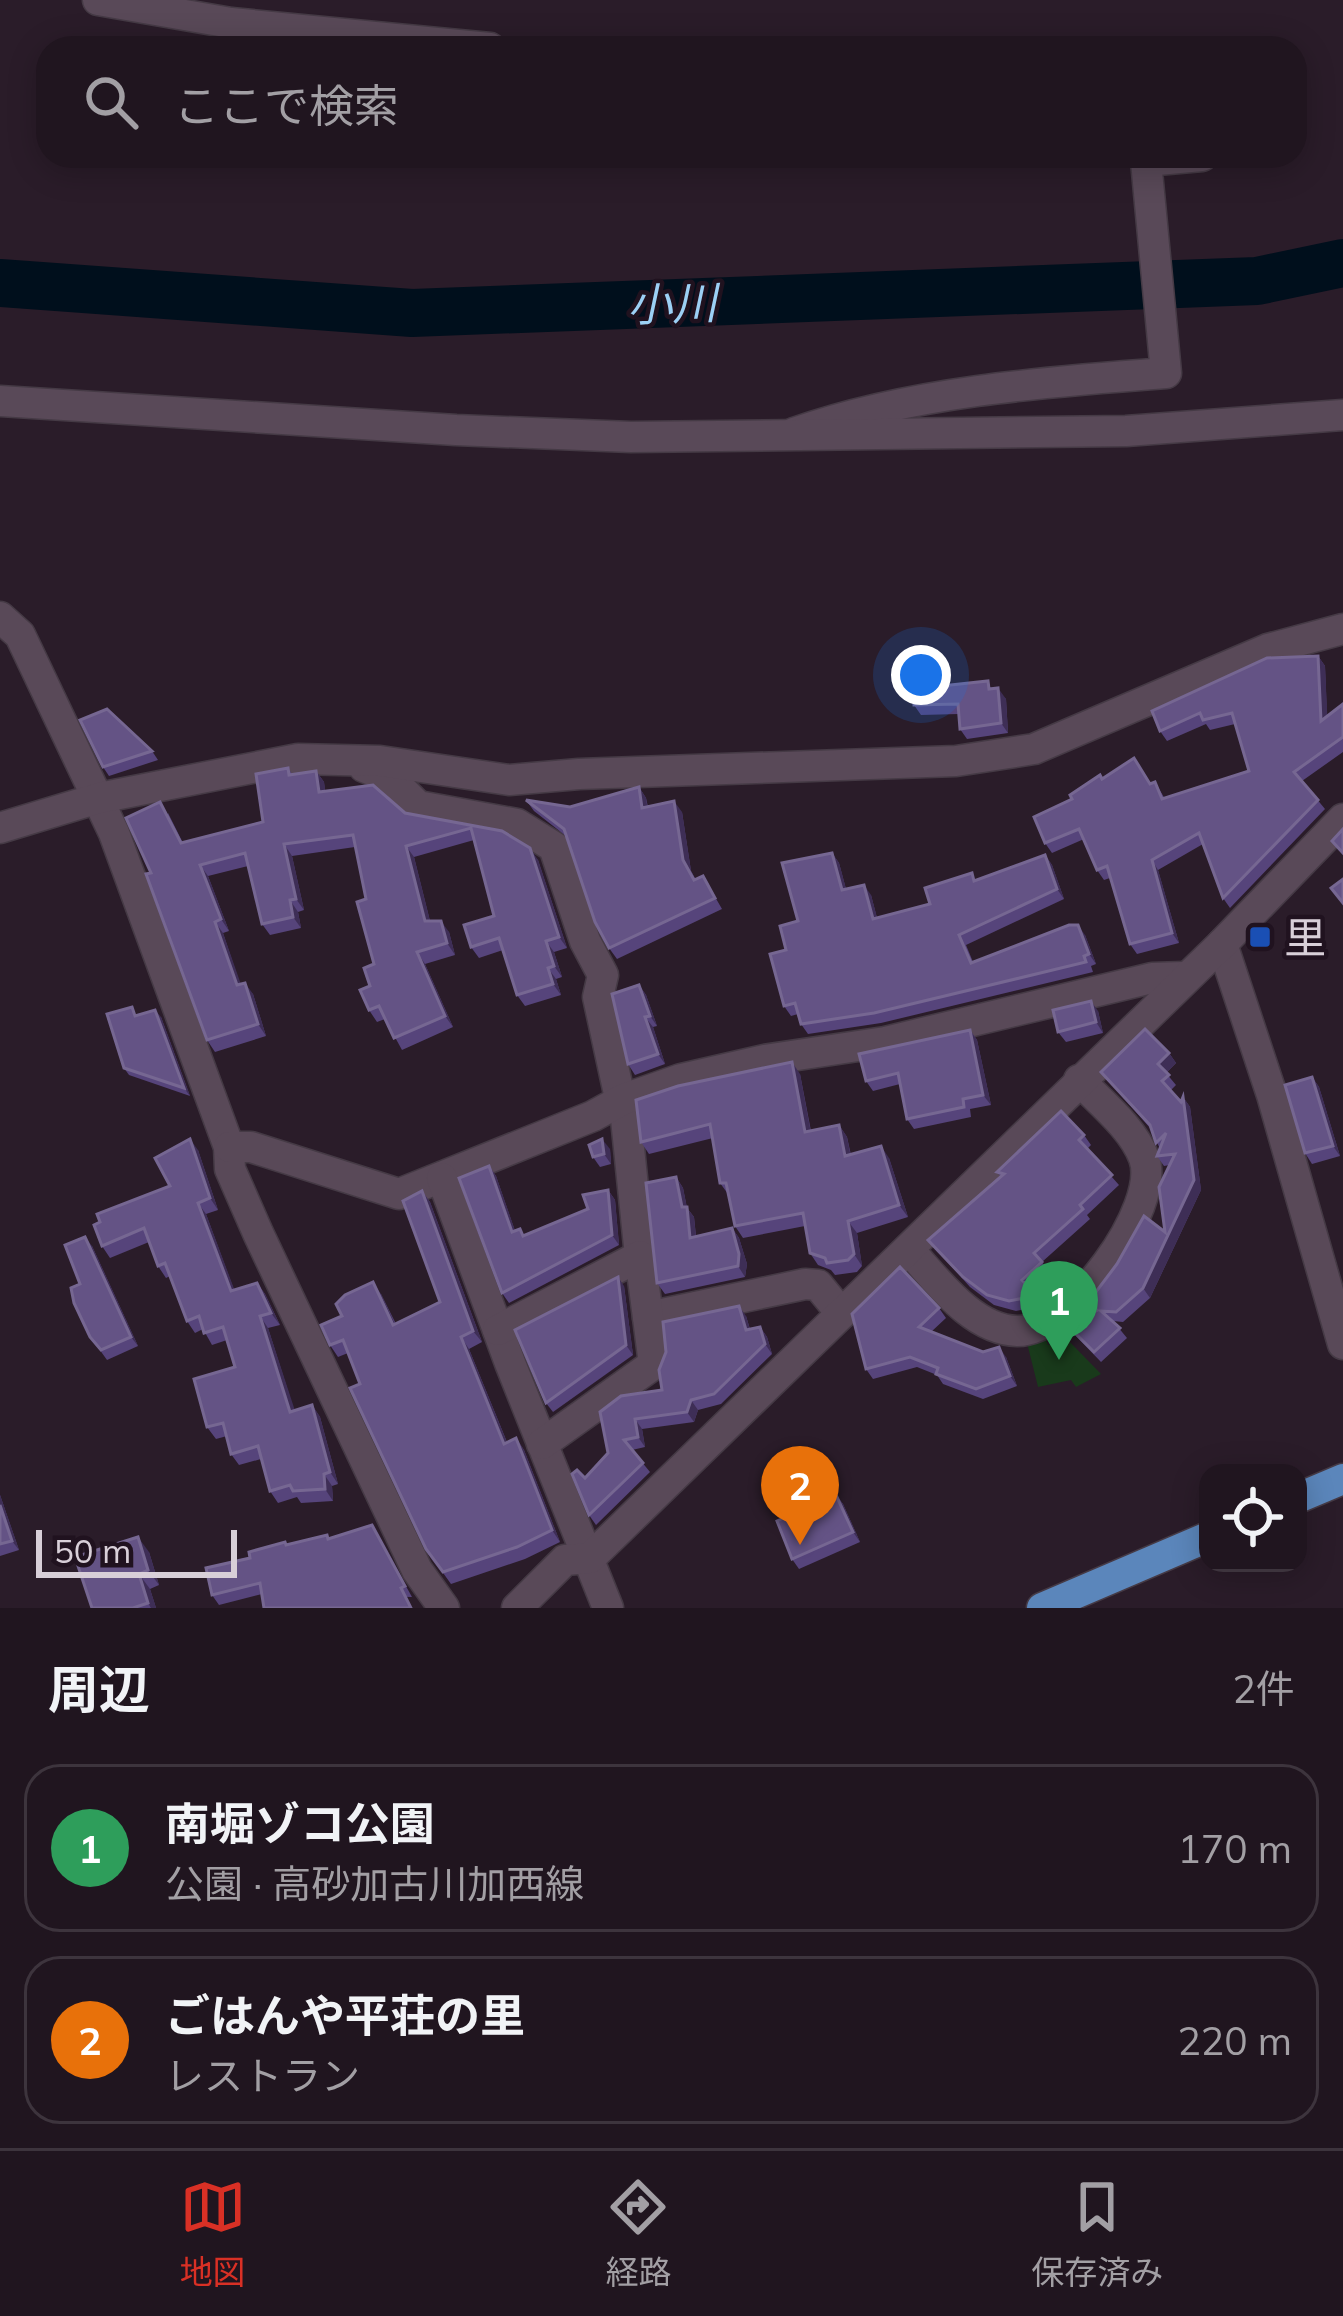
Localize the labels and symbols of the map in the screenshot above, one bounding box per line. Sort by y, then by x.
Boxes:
water label: 小川 [626,273,722,333]
your location [891,645,951,705]
place label: 里 [1284,911,1326,964]
marker: 里 [1247,924,1273,950]
pin: 1 [1020,1261,1098,1360]
pin: 2 [761,1446,839,1545]
scale bar [36,1524,237,1577]

